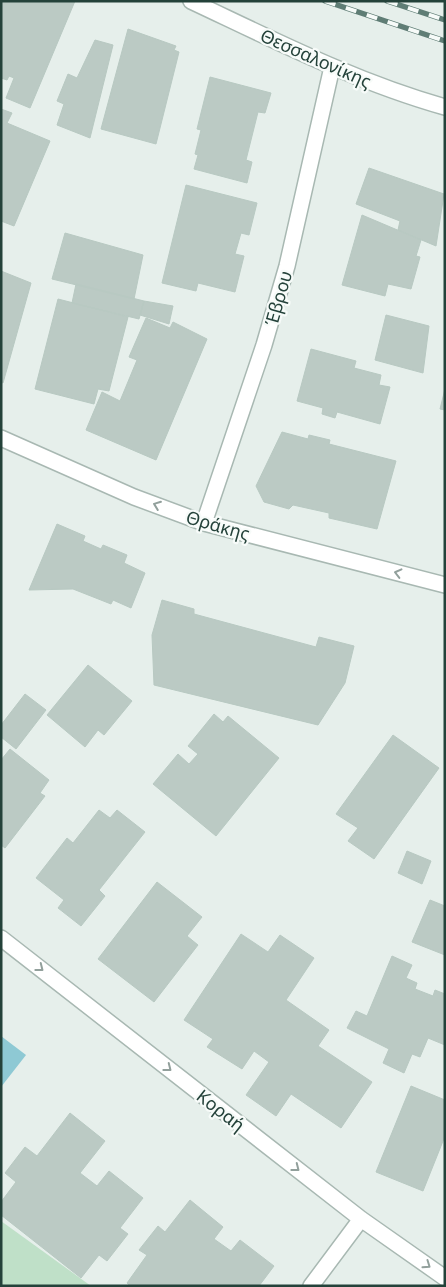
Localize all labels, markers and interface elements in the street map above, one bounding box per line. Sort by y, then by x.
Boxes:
street label: Θεσσαλονίκης [257,23,376,93]
street label: Έβρου [259,268,297,328]
one-way arrow [153,501,162,511]
street label: Θράκης [183,504,253,546]
one-way arrow [393,568,402,579]
one-way arrow [34,963,43,971]
one-way arrow [162,1063,171,1071]
street label: Κοραή [192,1084,250,1136]
one-way arrow [290,1162,300,1171]
one-way arrow [421,1259,430,1268]

